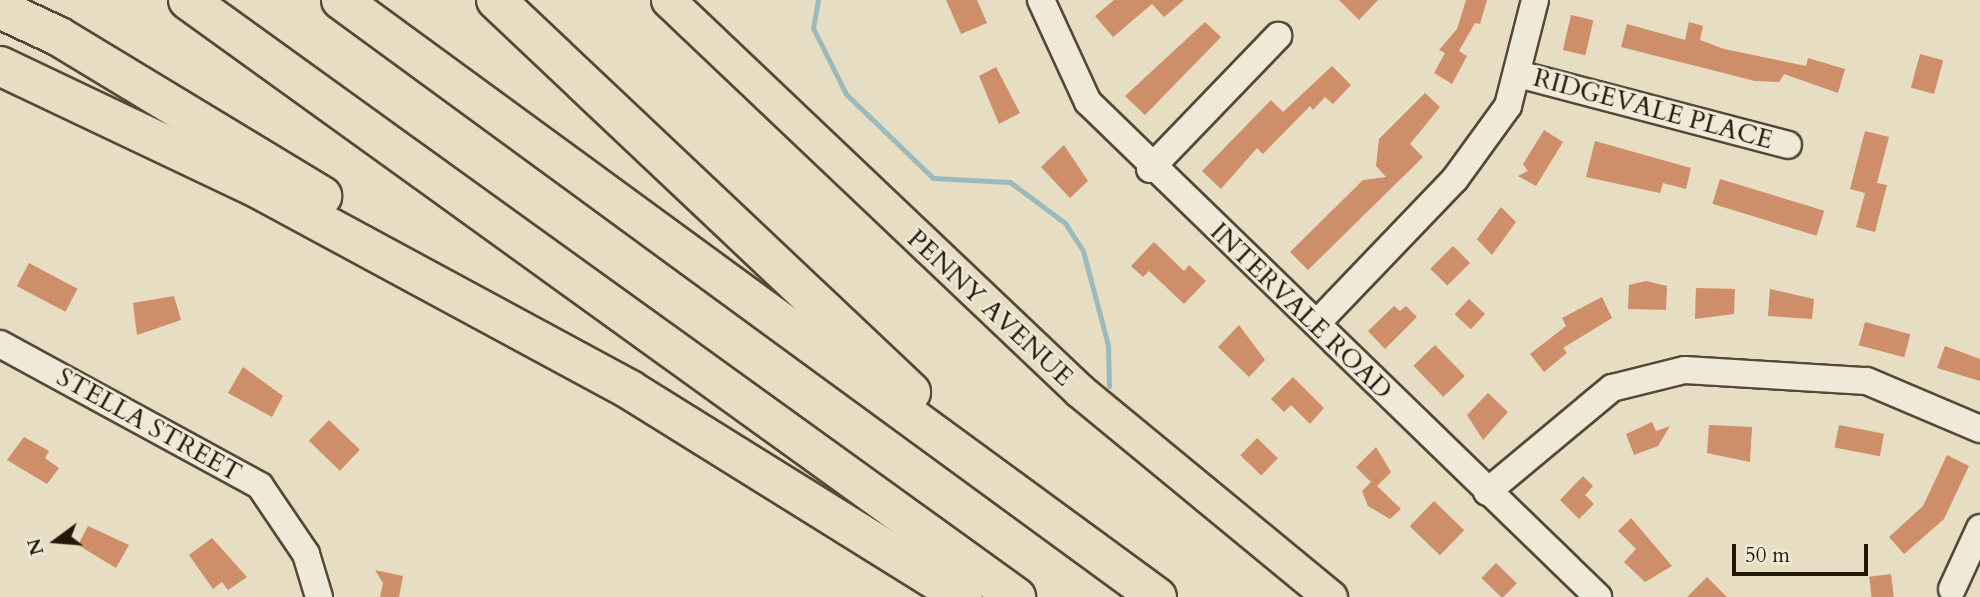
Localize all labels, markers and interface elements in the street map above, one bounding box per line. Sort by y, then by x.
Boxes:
street label: RIDGEVALE PLACE [1530,62,1776,156]
street label: INTERVALE ROAD [1204,216,1398,406]
street label: PENNY AVENUE [901,223,1079,393]
street label: STELLA STREET [51,361,247,489]
north arrow [21,506,91,576]
scale bar [1735,530,1871,574]
text: N [21,535,51,558]
text: 50 m [1745,541,1790,570]

